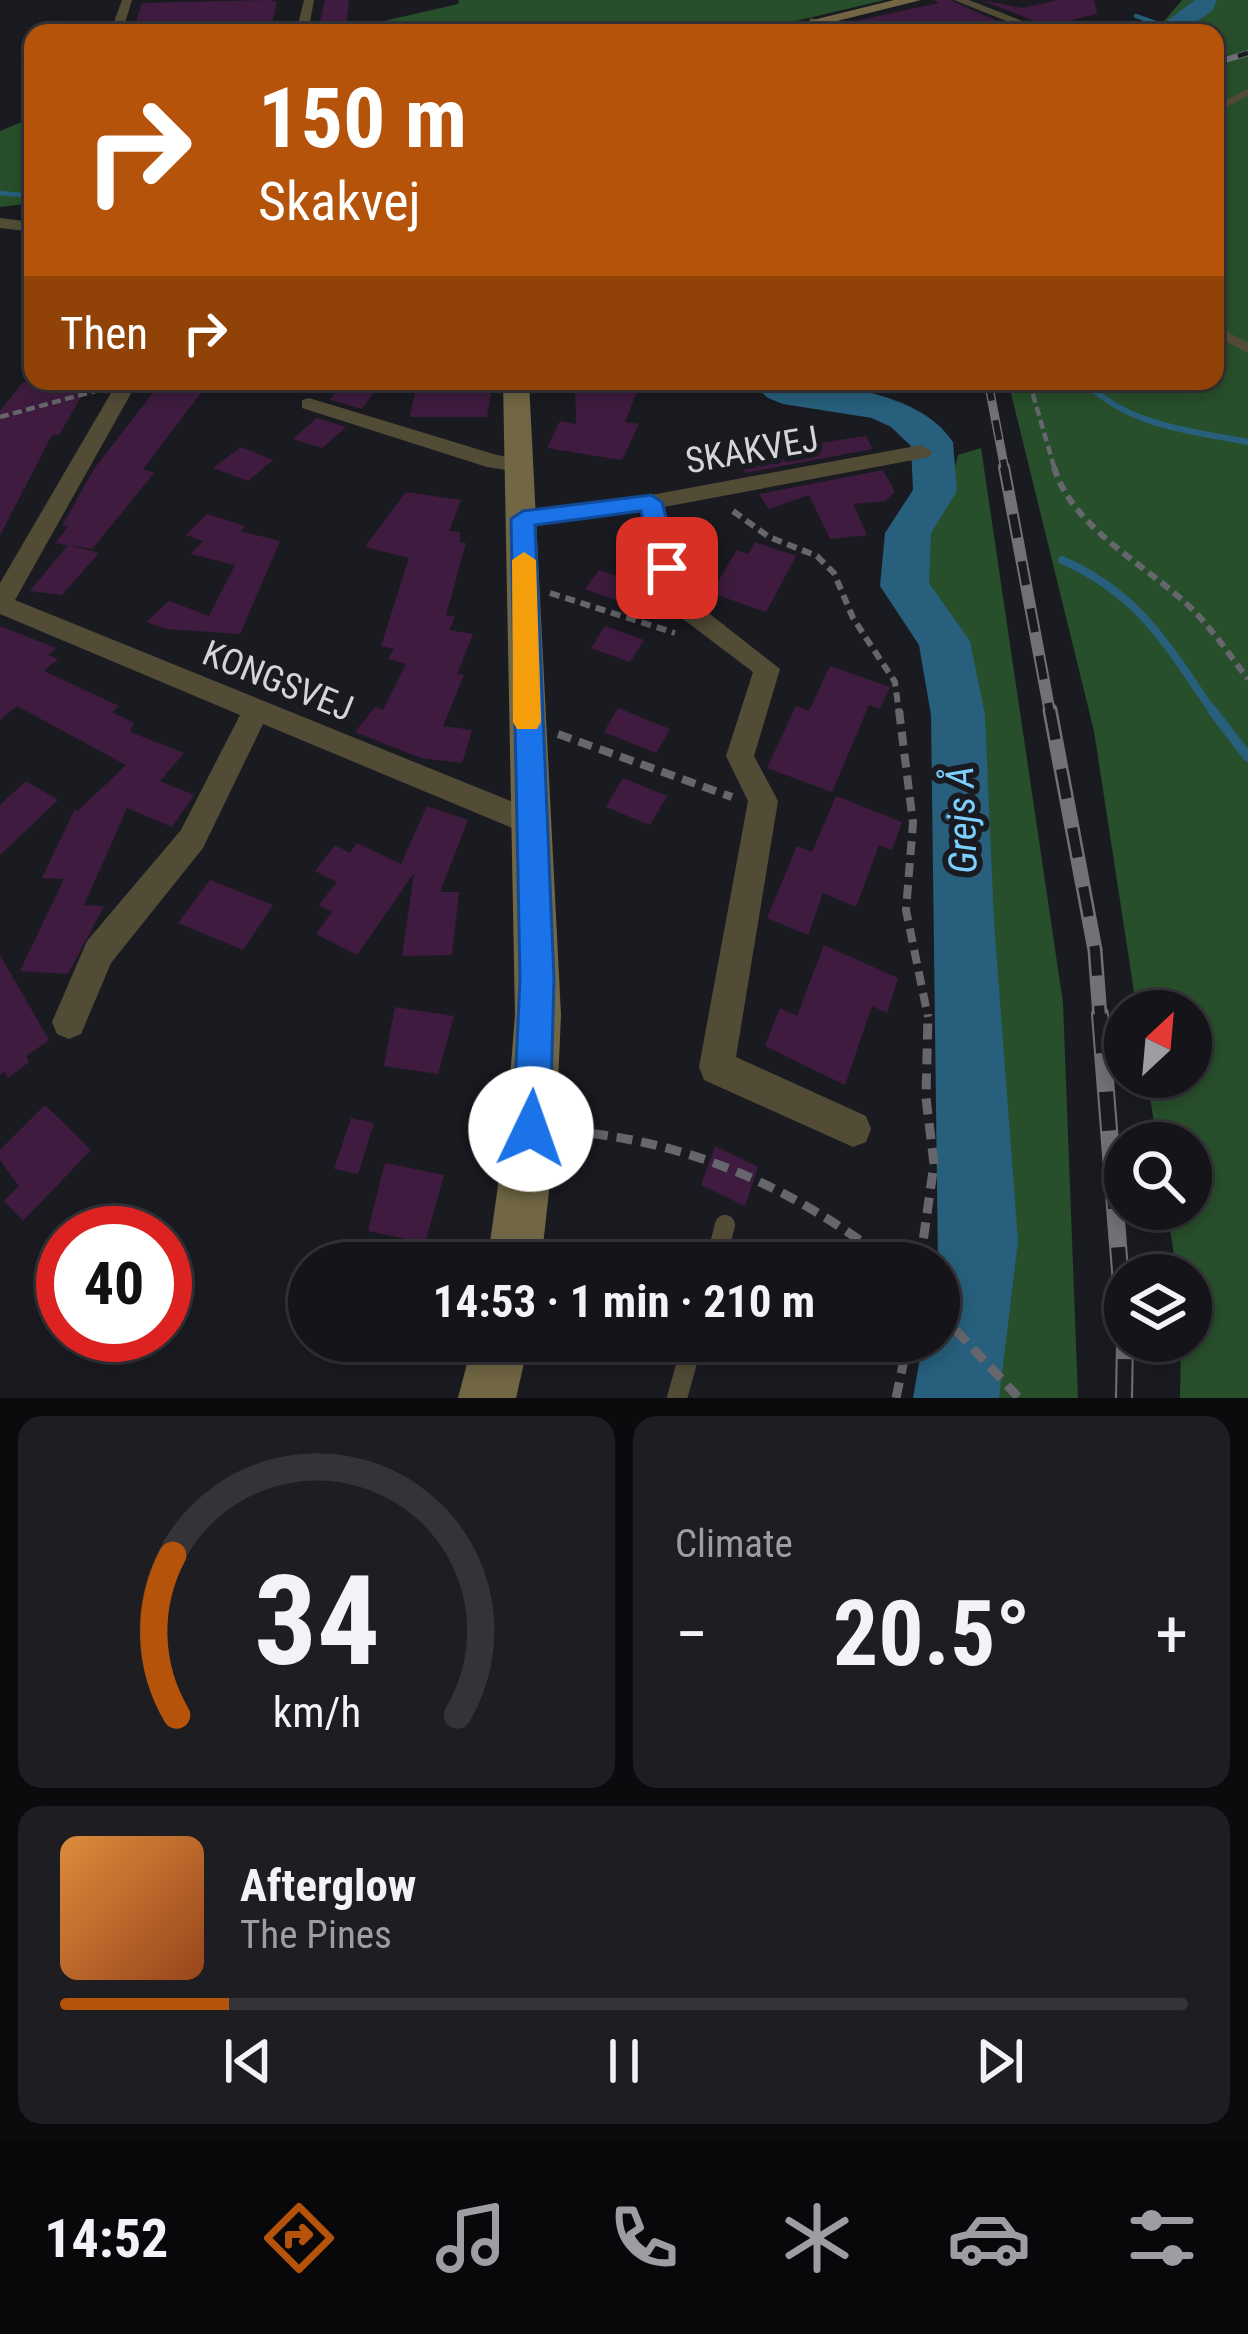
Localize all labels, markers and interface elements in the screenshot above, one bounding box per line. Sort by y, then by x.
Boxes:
text: 150 m [258,69,467,168]
icon: right [60,72,216,228]
text: Skakvej [258,170,421,233]
icon: right [172,300,238,366]
text: Then [60,307,148,360]
street label: SKAKVEJ [682,418,822,482]
pin [616,517,718,619]
icon: arrive [634,535,700,601]
street label: KONGSVEJ [197,632,359,730]
water label: Grejs Å [936,765,987,875]
north arrow [1104,990,1212,1098]
map controls [1104,990,1212,1362]
position arrow [468,1066,594,1192]
button: search [1104,1122,1212,1230]
speed limit sign: 40 [36,1206,192,1362]
button: layers [1104,1254,1212,1362]
text: 14:53 · 1 min · 210 m [433,1275,815,1328]
text: Climate [675,1521,793,1567]
text: 34 [253,1548,380,1694]
text: 20.5° [833,1582,1030,1687]
text: − [675,1596,708,1673]
text: + [1155,1596,1188,1673]
text: km/h [272,1687,361,1737]
text: Afterglow [240,1859,416,1912]
text: The Pines [240,1912,392,1958]
icon: previous [215,2028,281,2094]
icon: pause [591,2028,657,2094]
icon: next [967,2028,1033,2094]
icon: directions [257,2196,341,2280]
icon: music [429,2196,513,2280]
icon: phone [602,2196,686,2280]
icon: climate [775,2196,859,2280]
icon: car [947,2196,1031,2280]
icon: filters [1120,2196,1204,2280]
text: 14:52 [44,2207,168,2270]

